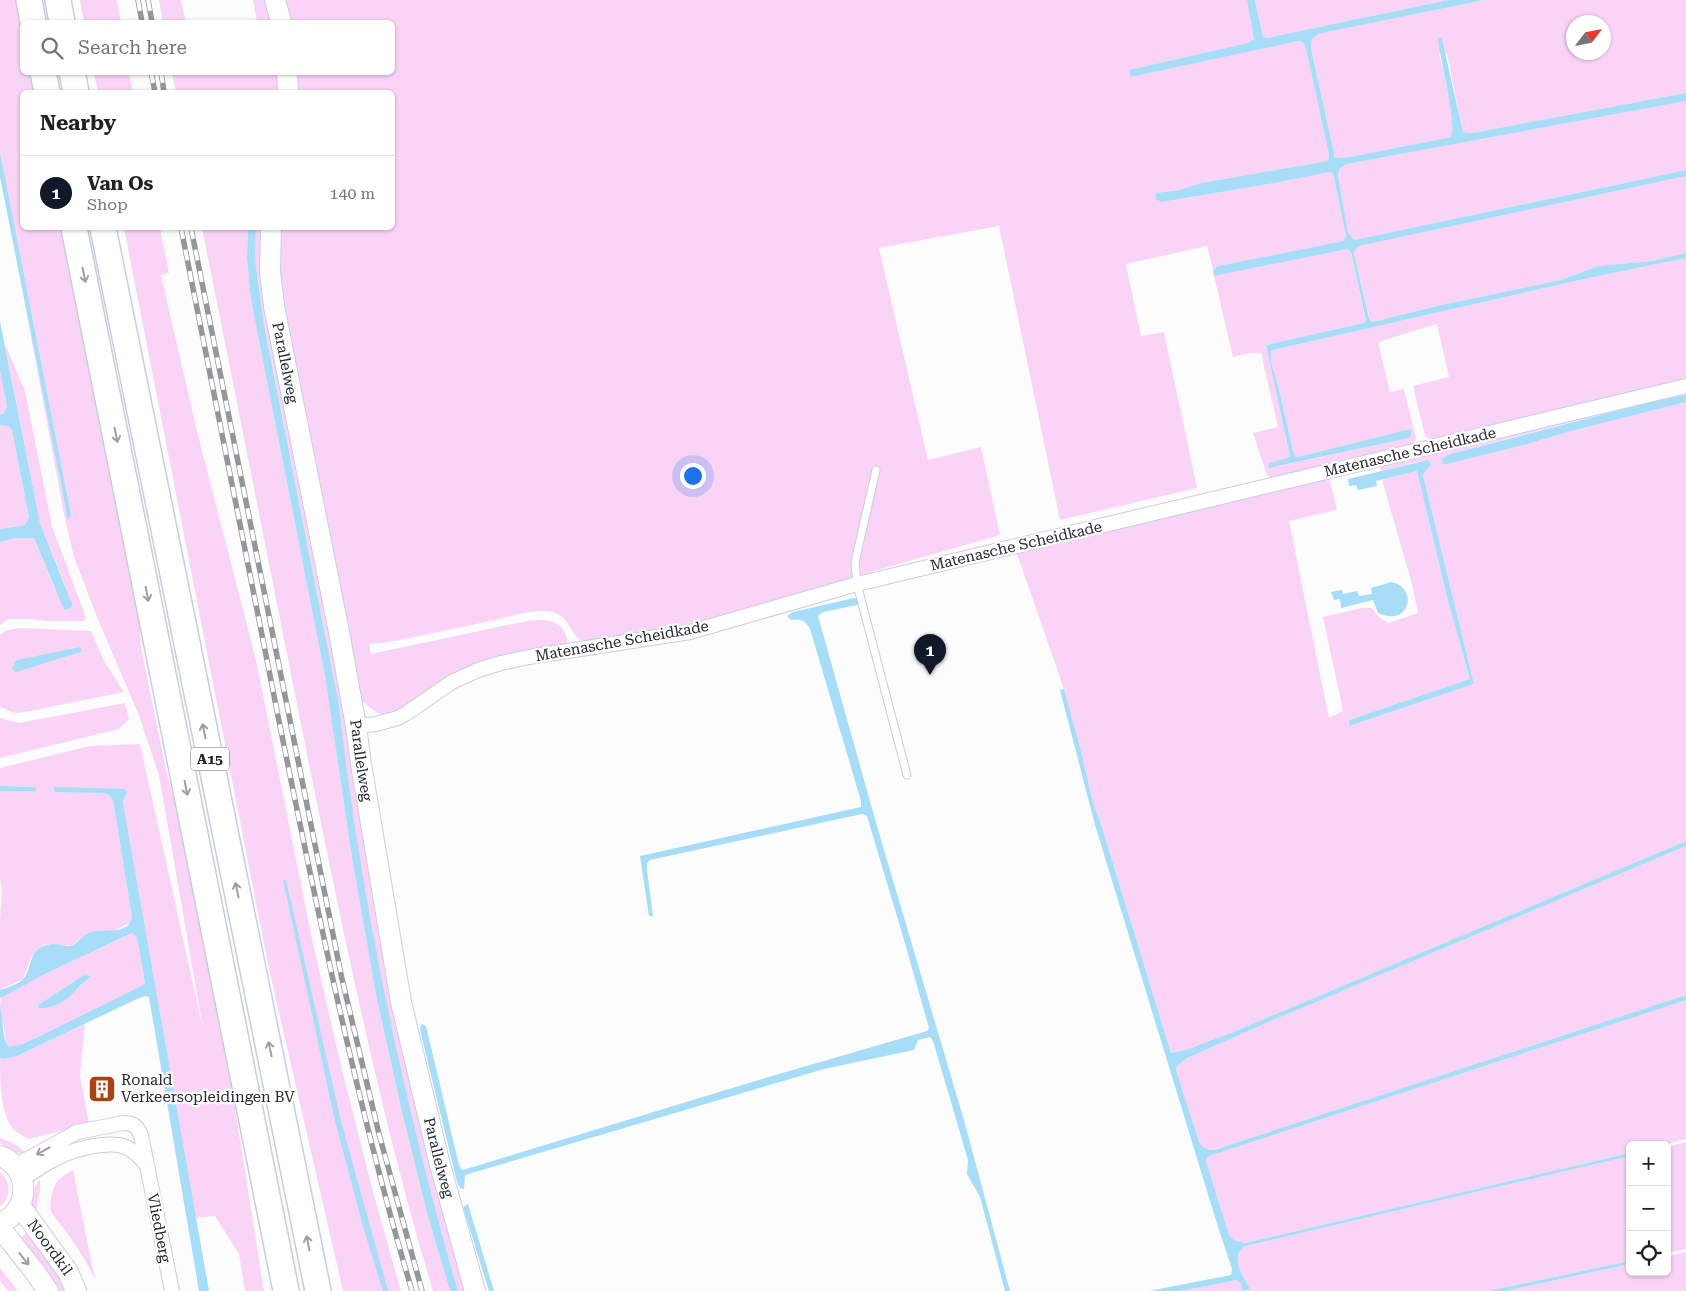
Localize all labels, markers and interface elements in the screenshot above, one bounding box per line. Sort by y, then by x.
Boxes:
north arrow [1566,15,1611,60]
search box [20,20,395,75]
icon: search [38,34,66,62]
text: Search here [78,36,187,59]
text: Nearby [40,111,116,135]
text: Van Os [87,172,153,195]
text: 1 [52,184,60,203]
text: 140 m [329,184,375,203]
text: Shop [87,195,128,214]
one-way arrow [79,267,89,283]
street label: Parallelweg [268,320,302,405]
street label: Matenasche Scheidkade [1322,423,1498,481]
one-way arrow [111,426,121,442]
your location [680,463,706,489]
street label: Matenasche Scheidkade [928,517,1104,575]
one-way arrow [143,586,153,602]
street label: Matenasche Scheidkade [534,617,710,665]
pin: 1 [914,634,946,675]
street label: Parallelweg [346,718,376,803]
one-way arrow [199,724,208,740]
road number: A15 [191,748,229,771]
one-way arrow [182,779,191,795]
one-way arrow [231,883,241,899]
one-way arrow [264,1042,274,1058]
place label: Ronald Verkeersopleidingen BV [121,1071,295,1106]
building icon: Ronald Verkeersopleidingen BV [87,1074,117,1104]
street label: Parallelweg [420,1116,458,1200]
map controls [1626,1141,1671,1276]
button: + [1626,1141,1671,1186]
one-way arrow [36,1146,51,1156]
button: − [1626,1186,1671,1231]
street label: Vliedberg [143,1192,175,1265]
street label: Noordkil [24,1216,77,1279]
button: locate [1626,1231,1671,1276]
one-way arrow [303,1236,312,1252]
one-way arrow [19,1252,30,1265]

